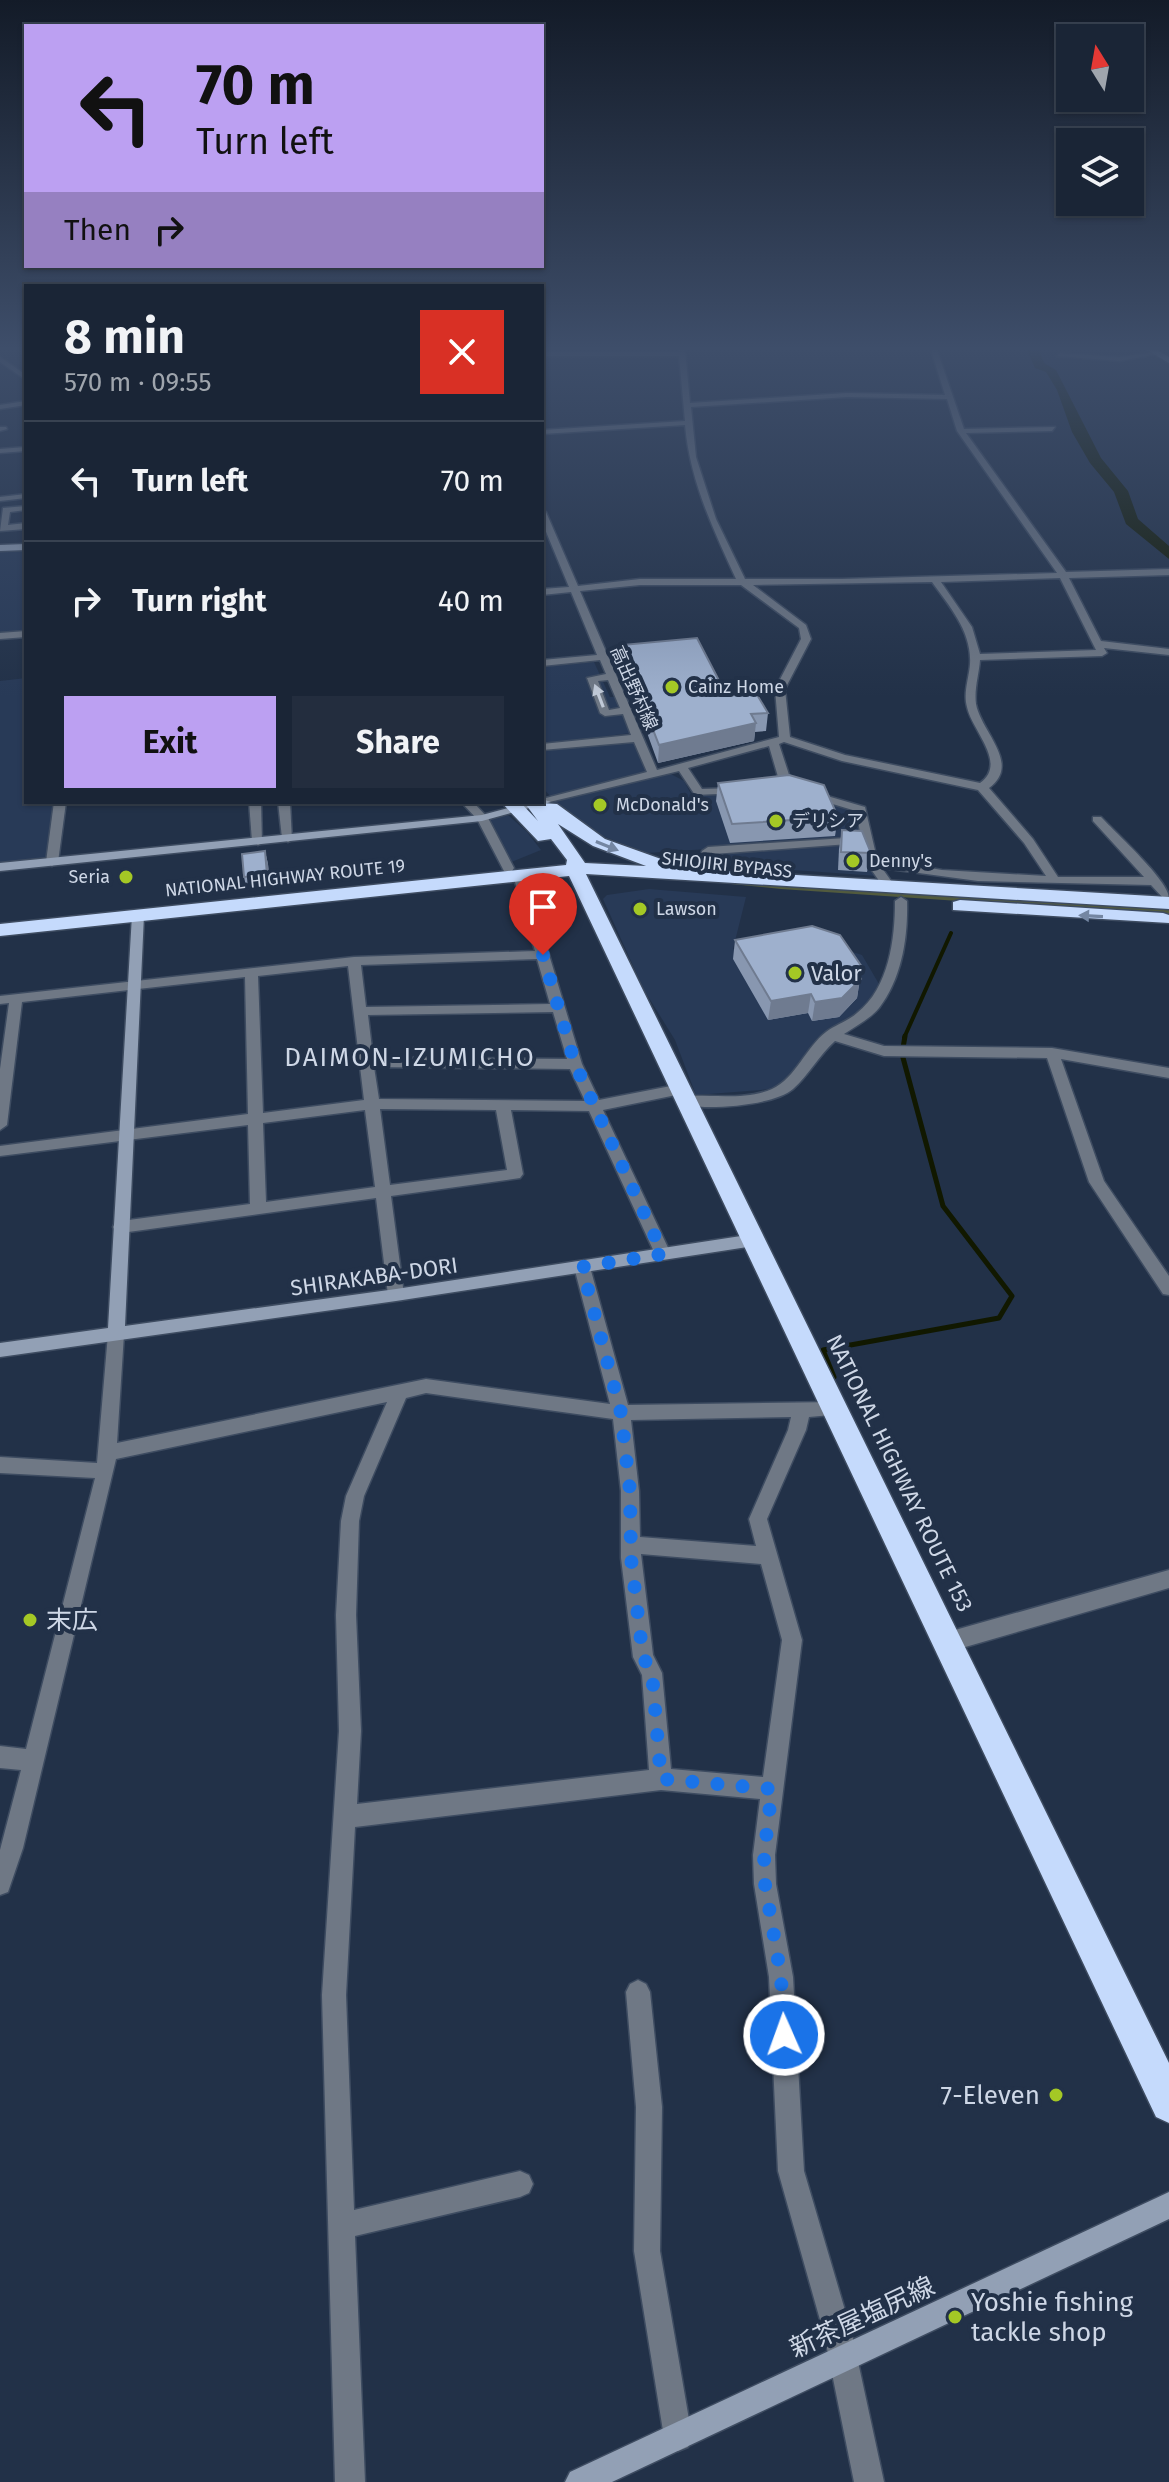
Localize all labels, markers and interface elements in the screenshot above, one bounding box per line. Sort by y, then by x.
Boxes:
north arrow [1056,24,1144,112]
map controls [1056,24,1144,216]
text: 70 m [196,52,315,119]
icon: left [64,56,168,160]
text: Turn left [196,120,334,164]
button: layers [1056,128,1144,216]
icon: right [147,208,191,252]
text: Then [64,212,131,248]
text: 8 min [64,308,185,366]
button: close [420,310,504,394]
text: 570 m · 09:55 [64,367,212,398]
icon: left [64,459,108,503]
text: Turn left [132,463,248,499]
text: 70 m [441,463,504,499]
icon: right [64,579,108,623]
text: Turn right [132,583,267,619]
text: 40 m [438,583,504,619]
street label: 高出野村線 [606,642,662,734]
place label: Cainz Home [688,676,784,698]
marker: Cainz Home [663,678,681,696]
one-way arrow [592,684,605,708]
button: Exit [64,696,276,788]
button: Share [292,696,504,788]
place label: McDonald's [616,794,709,816]
marker: McDonald's [591,796,609,814]
place label: デリシア [792,810,864,832]
marker: デリシア [767,812,785,830]
one-way arrow [595,840,619,853]
street label: SHIOJIRI BYPASS [661,847,793,883]
place label: Denny's [869,850,932,872]
marker: Denny's [844,852,862,870]
street label: NATIONAL HIGHWAY ROUTE 19 [164,854,406,902]
place label: Seria [69,866,110,888]
marker: Seria [117,868,135,886]
pin [509,873,577,955]
icon: arrive [521,885,565,929]
place label: Lawson [656,898,717,920]
marker: Lawson [631,900,649,918]
one-way arrow [1078,909,1103,922]
place label: Valor [811,960,862,987]
marker: Valor [786,964,804,982]
district label: DAIMON-IZUMICHO [284,1042,536,1073]
street label: SHIRAKABA-DORI [289,1251,459,1302]
street label: NATIONAL HIGHWAY ROUTE 153 [821,1330,979,1616]
place label: 末広 [46,1605,98,1636]
marker: 末広 [21,1611,39,1629]
position arrow [742,1993,826,2077]
place label: 7-Eleven [941,2080,1040,2111]
marker: 7-Eleven [1047,2086,1065,2104]
street label: 新茶屋塩尻線 [785,2270,939,2364]
place label: Yoshie fishing tackle shop [971,2287,1134,2348]
marker: Yoshie fishing tackle shop [946,2308,964,2326]

